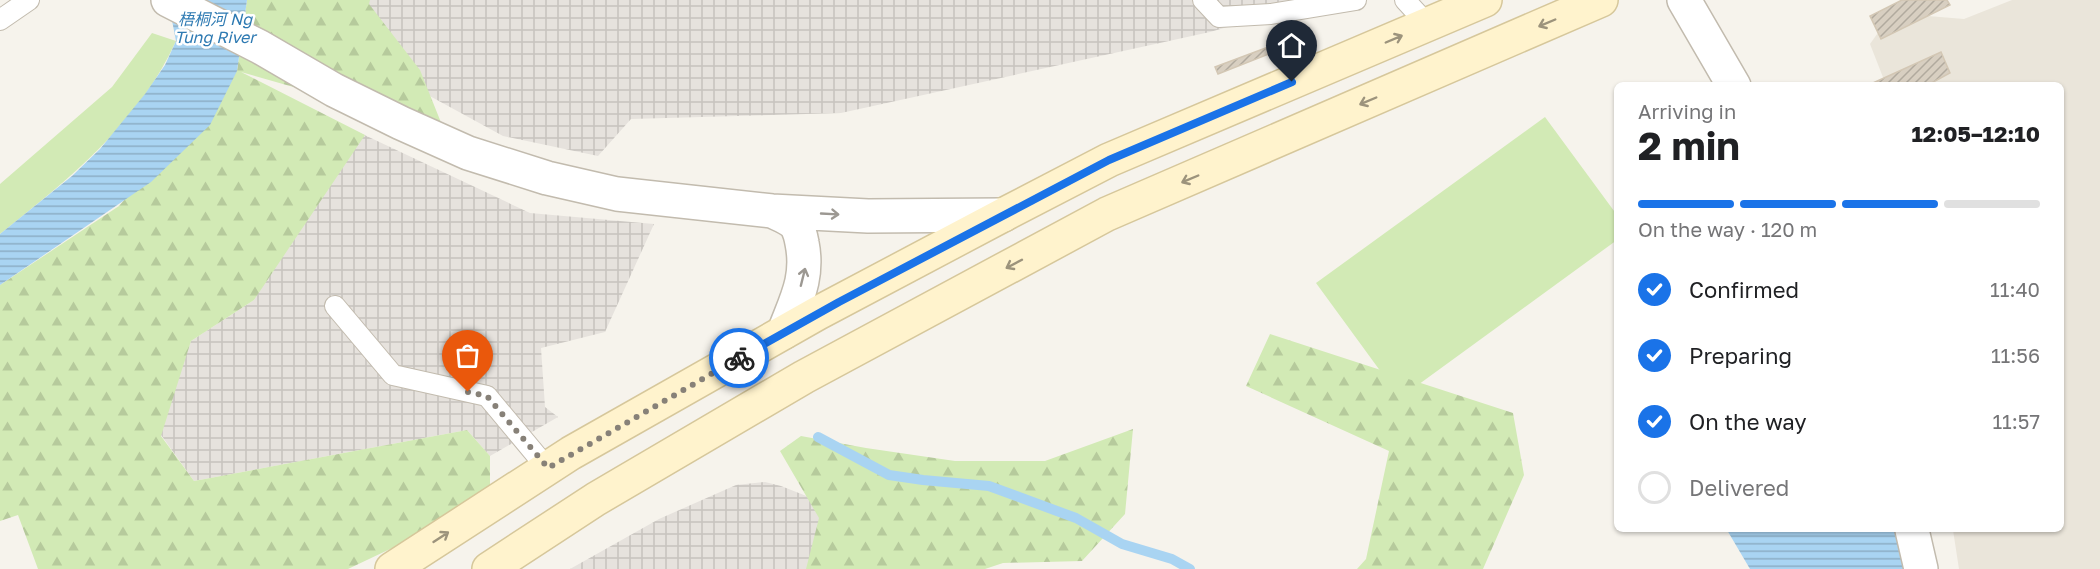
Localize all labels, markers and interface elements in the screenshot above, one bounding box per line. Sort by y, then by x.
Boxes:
water label: 梧桐河 Ng Tung River [174,9,258,47]
one-way arrow [1539,18,1557,29]
pin [1266,20,1317,82]
icon: home [1275,29,1308,62]
one-way arrow [1385,32,1403,43]
one-way arrow [1360,96,1378,107]
text: Arriving in [1638,99,1736,123]
text: 12:05–12:10 [1911,120,2040,147]
text: 2 min [1638,122,1740,169]
one-way arrow [1181,173,1199,185]
one-way arrow [820,209,840,220]
text: On the way · 120 m [1638,217,1817,241]
one-way arrow [1006,259,1024,270]
one-way arrow [797,268,809,287]
icon: check [1638,273,1671,306]
text: Confirmed [1689,276,1799,303]
text: 11:40 [1990,277,2040,301]
courier [709,328,769,388]
pin [442,330,493,392]
icon: bag [451,339,484,372]
icon: check [1638,339,1671,372]
icon: bike [723,342,756,375]
text: Preparing [1689,342,1792,369]
text: 11:56 [1991,343,2040,367]
icon: check [1638,405,1671,438]
text: On the way [1689,408,1807,435]
text: 11:57 [1992,409,2040,433]
text: Delivered [1689,474,1789,501]
one-way arrow [433,531,449,543]

